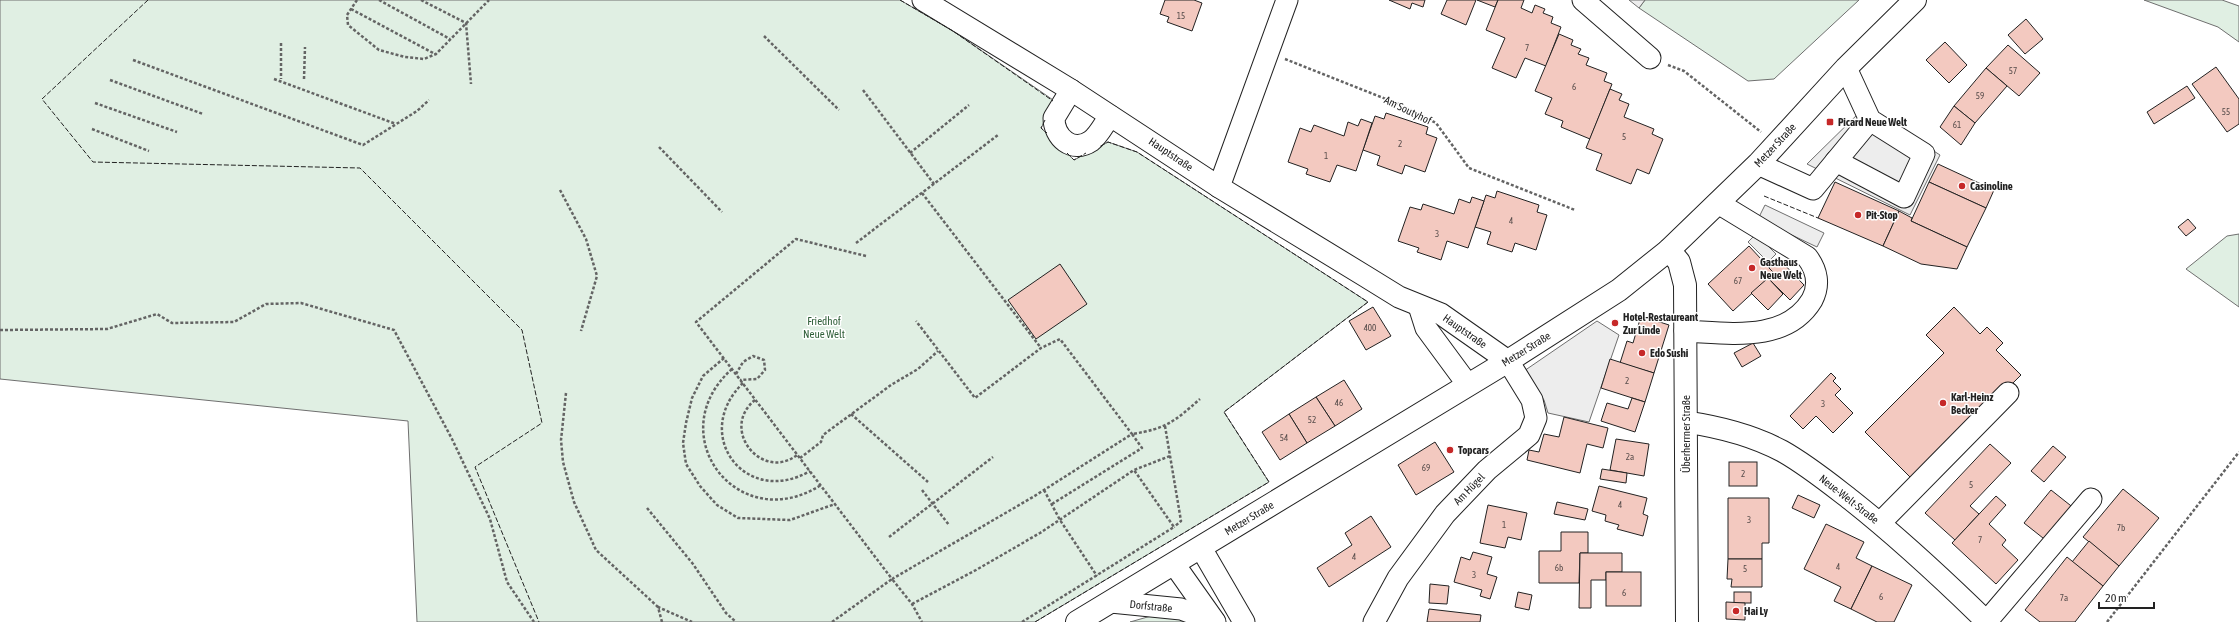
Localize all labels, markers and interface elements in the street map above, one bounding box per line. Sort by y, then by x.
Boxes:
house number: 15 [1177,11,1185,21]
house number: 7 [1525,43,1529,53]
house number: 57 [2009,66,2017,76]
house number: 6 [1572,82,1576,92]
house number: 59 [1976,91,1984,101]
street label: Am Soutyhof [1382,93,1434,127]
house number: 55 [2222,107,2230,117]
place label: Picard Neue Welt [1838,116,1908,128]
marker: Picard Neue Welt [1825,117,1835,127]
house number: 61 [1953,120,1961,130]
street label: Metzer Straße [1752,121,1798,169]
house number: 5 [1622,132,1626,142]
street label: Hauptstraße [1147,135,1195,173]
house number: 2 [1398,139,1402,149]
house number: 1 [1324,151,1328,161]
place label: Casinoline [1970,180,2013,192]
marker: Casinoline [1957,181,1967,191]
place label: Pit-Stop [1866,209,1898,221]
marker: Pit-Stop [1853,210,1863,220]
house number: 4 [1509,216,1513,226]
house number: 3 [1435,229,1439,239]
place label: Gasthaus Neue Welt [1760,256,1803,281]
marker: Gasthaus Neue Welt [1747,263,1757,273]
house number: 67 [1734,276,1742,286]
place label: Hotel-Restaureant Zur Linde [1623,311,1699,336]
street label: Hauptstraße [1441,312,1489,350]
park label: Friedhof Neue Welt [803,315,845,340]
marker: Hotel-Restaureant Zur Linde [1610,318,1620,328]
house number: 400 [1364,323,1376,333]
street label: Metzer Straße [1499,329,1553,369]
place label: Edo Sushi [1650,347,1689,359]
marker: Edo Sushi [1637,348,1647,358]
house number: 2 [1625,376,1629,386]
place label: Karl-Heinz Becker [1951,391,1993,416]
street label: Überherrner Straße [1680,395,1692,473]
house number: 46 [1335,398,1343,408]
marker: Karl-Heinz Becker [1938,398,1948,408]
house number: 3 [1821,399,1825,409]
house number: 52 [1308,415,1316,425]
house number: 54 [1280,433,1288,443]
place label: Topcars [1458,444,1489,456]
marker: Topcars [1445,445,1455,455]
house number: 2a [1626,452,1634,462]
house number: 69 [1422,463,1430,473]
house number: 2 [1741,469,1745,479]
street label: Am Hügel [1451,471,1487,507]
street label: Neue-Welt-Straße [1817,472,1881,526]
house number: 5 [1969,480,1973,490]
street label: Metzer Straße [1222,499,1276,537]
house number: 4 [1618,500,1622,510]
house number: 3 [1747,515,1751,525]
house number: 1 [1502,520,1506,530]
house number: 7b [2117,523,2125,533]
house number: 7 [1978,535,1982,545]
house number: 4 [1352,552,1356,562]
house number: 4 [1836,562,1840,572]
house number: 6b [1555,563,1563,573]
house number: 5 [1743,564,1747,574]
house number: 3 [1472,570,1476,580]
scale bar [2099,584,2154,610]
house number: 6 [1622,588,1626,598]
text: 20 m [2105,591,2127,605]
house number: 6 [1879,592,1883,602]
house number: 7a [2060,593,2068,603]
street label: Dorfstraße [1129,598,1173,614]
place label: Hai Ly [1744,605,1768,617]
marker: Hai Ly [1731,606,1741,616]

